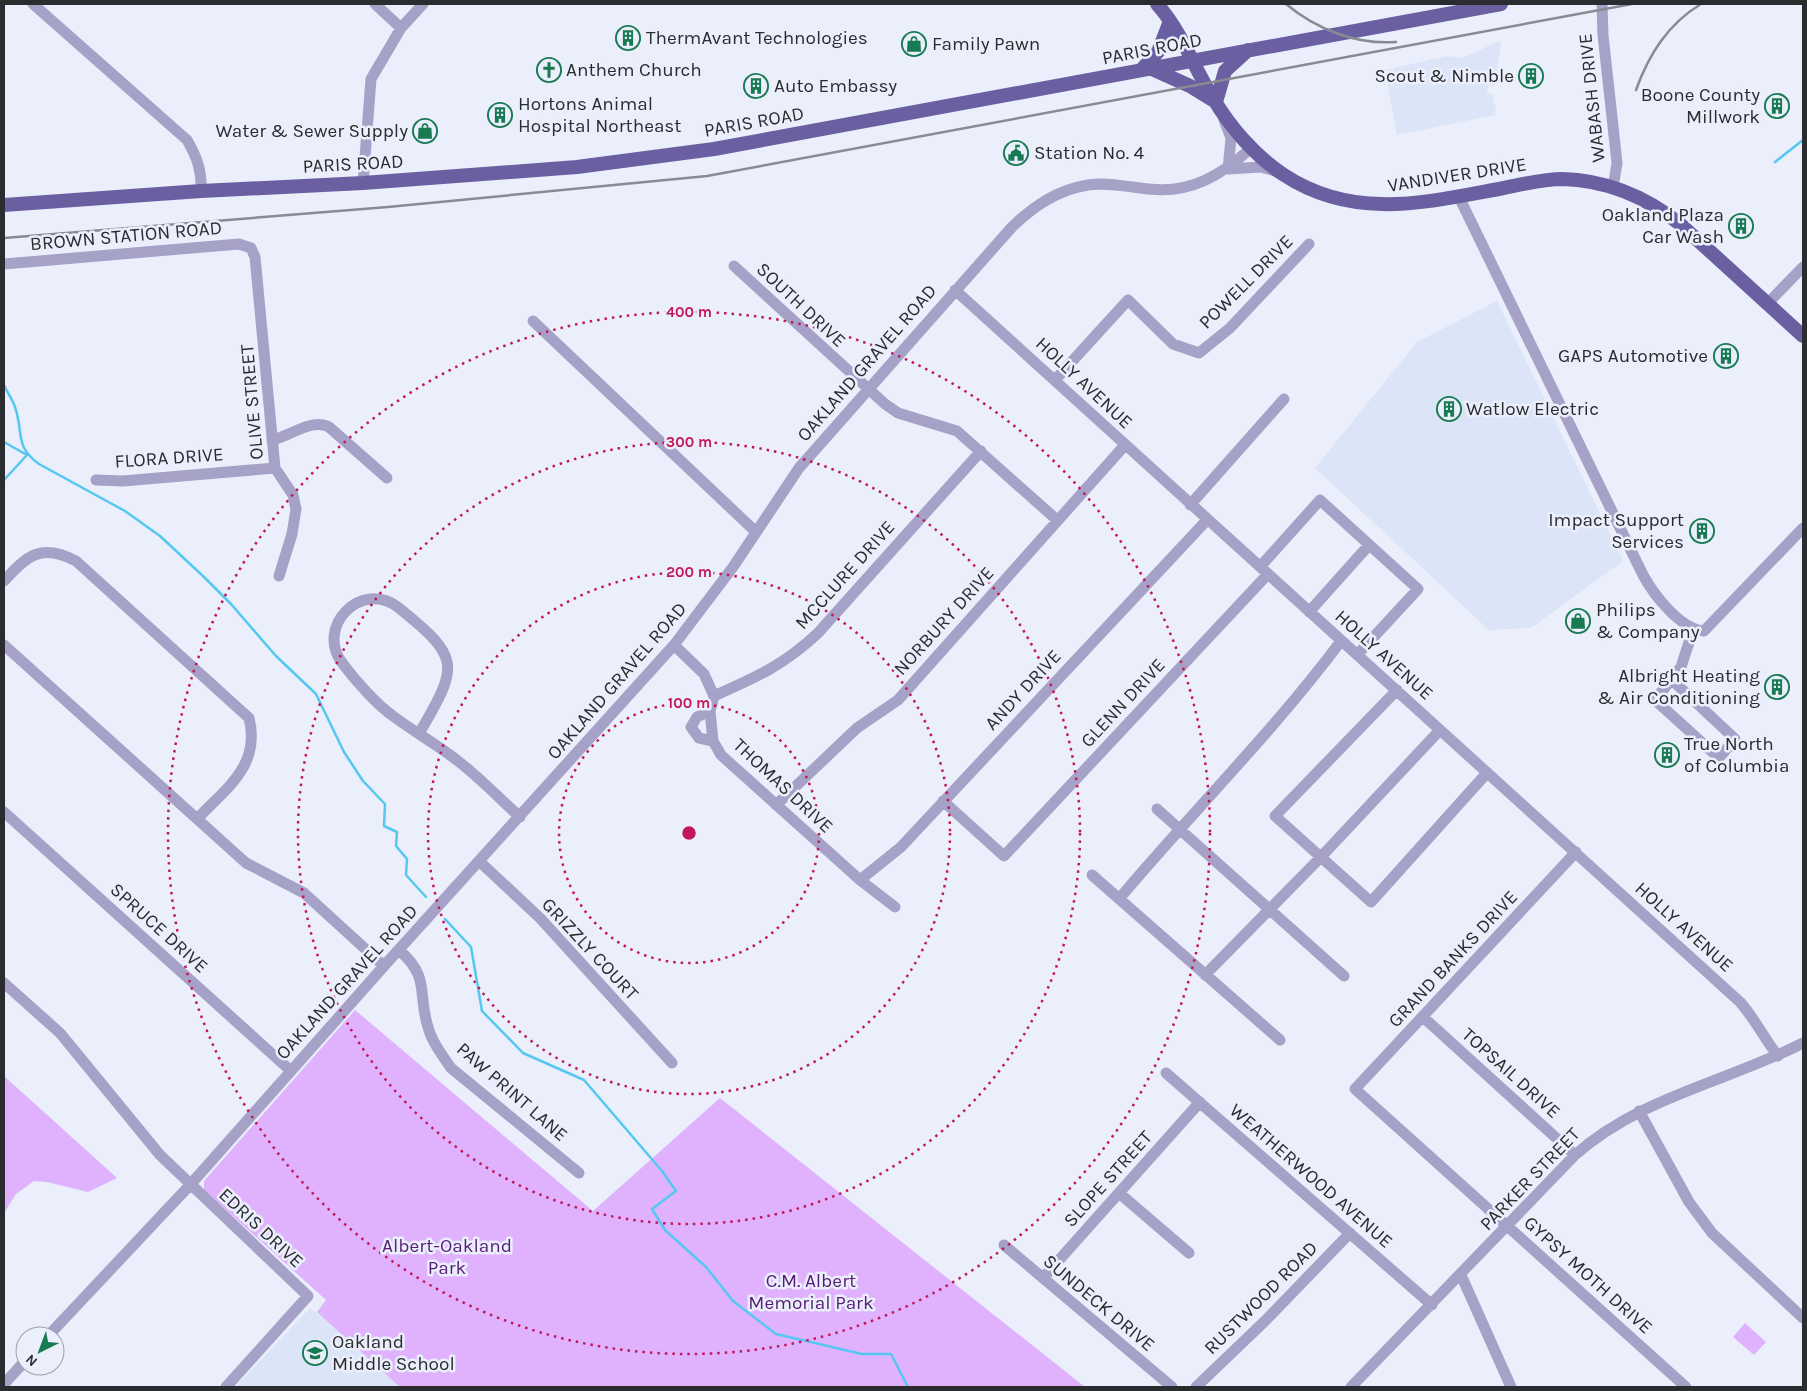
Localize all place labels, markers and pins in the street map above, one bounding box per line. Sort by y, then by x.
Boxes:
building icon: ThermAvant Technologies [615,25,641,51]
place label: ThermAvant Technologies [646,27,868,49]
shop icon: Family Pawn [901,31,927,57]
place label: Family Pawn [932,33,1040,55]
church icon: Anthem Church [536,57,562,83]
place label: Anthem Church [566,59,702,81]
building icon: Scout & Nimble [1518,63,1544,89]
place label: Scout & Nimble [1375,65,1514,87]
building icon: Auto Embassy [743,73,769,99]
place label: Auto Embassy [774,75,897,97]
place label: Boone County Millwork [1641,84,1760,128]
place label: Hortons Animal Hospital Northeast [518,93,681,137]
building icon: Boone County Millwork [1764,93,1790,119]
building icon: Hortons Animal Hospital Northeast [487,102,513,128]
shop icon: Water & Sewer Supply [412,118,438,144]
place label: Water & Sewer Supply [215,120,408,142]
public building icon: Station No. 4 [1003,140,1029,166]
place label: Station No. 4 [1034,142,1145,164]
place label: Oakland Plaza Car Wash [1602,204,1724,248]
building icon: Oakland Plaza Car Wash [1728,213,1754,239]
building icon: GAPS Automotive [1713,343,1739,369]
place label: GAPS Automotive [1558,345,1708,367]
building icon: Watlow Electric [1436,396,1462,422]
place label: Watlow Electric [1466,398,1599,420]
place label: Impact Support Services [1548,509,1684,553]
building icon: Impact Support Services [1689,518,1715,544]
place label: Philips & Company [1596,599,1700,643]
shop icon: Philips & Company [1565,608,1591,634]
place label: Albright Heating & Air Conditioning [1597,665,1760,709]
building icon: Albright Heating & Air Conditioning [1764,674,1790,700]
place label: True North of Columbia [1684,733,1789,777]
building icon: True North of Columbia [1654,742,1680,768]
centre of rings [680,824,698,842]
place label: Oakland Middle School [332,1331,455,1375]
school or university icon: Oakland Middle School [302,1340,328,1366]

